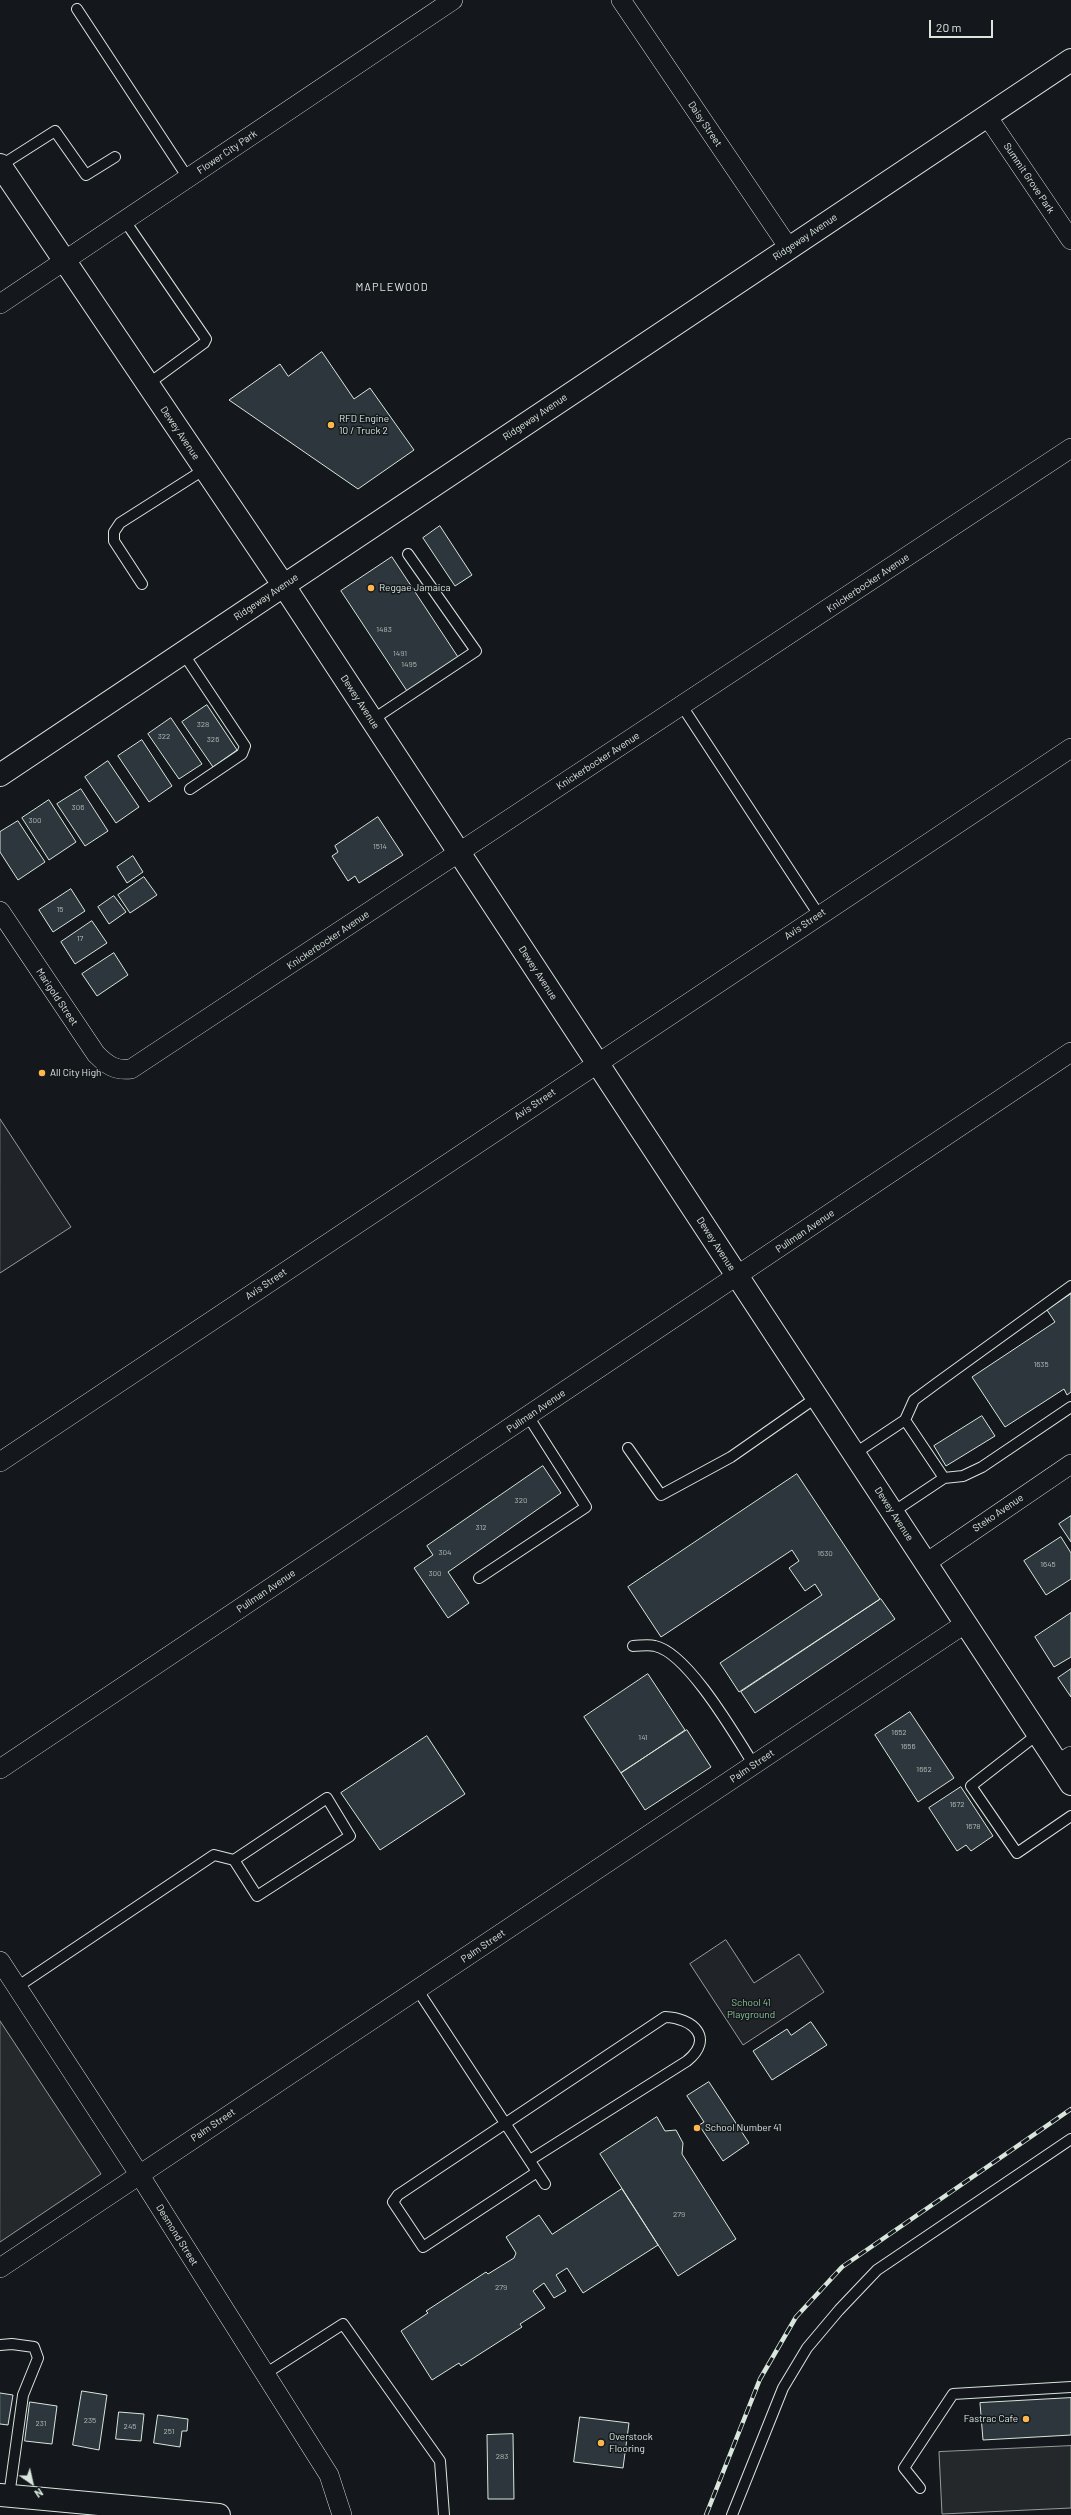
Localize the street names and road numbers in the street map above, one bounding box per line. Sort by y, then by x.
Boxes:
street label: Daisy Street [685,99,725,149]
street label: Flower City Park [195,128,259,176]
street label: Summit Grove Park [1001,140,1057,216]
street label: Ridgeway Avenue [770,211,840,263]
street label: Ridgeway Avenue [500,391,570,443]
street label: Dewey Avenue [158,404,202,462]
street label: Knickerbocker Avenue [825,551,911,615]
street label: Ridgeway Avenue [231,571,301,623]
street label: Dewey Avenue [338,673,382,731]
street label: Knickerbocker Avenue [554,730,642,792]
street label: Avis Street [782,906,828,942]
street label: Knickerbocker Avenue [285,908,371,972]
street label: Dewey Avenue [516,944,560,1002]
street label: Marigold Street [33,966,81,1028]
street label: Avis Street [512,1086,558,1122]
street label: Pullman Avenue [773,1207,837,1255]
street label: Dewey Avenue [694,1215,738,1273]
street label: Avis Street [243,1266,289,1302]
street label: Pullman Avenue [504,1387,568,1435]
street label: Dewey Avenue [872,1485,916,1543]
street label: Steko Avenue [970,1492,1026,1534]
street label: Pullman Avenue [234,1567,298,1615]
street label: Palm Street [728,1747,776,1785]
street label: Palm Street [459,1927,507,1965]
street label: Palm Street [189,2106,237,2144]
street label: Desmond Street [153,2202,201,2268]

